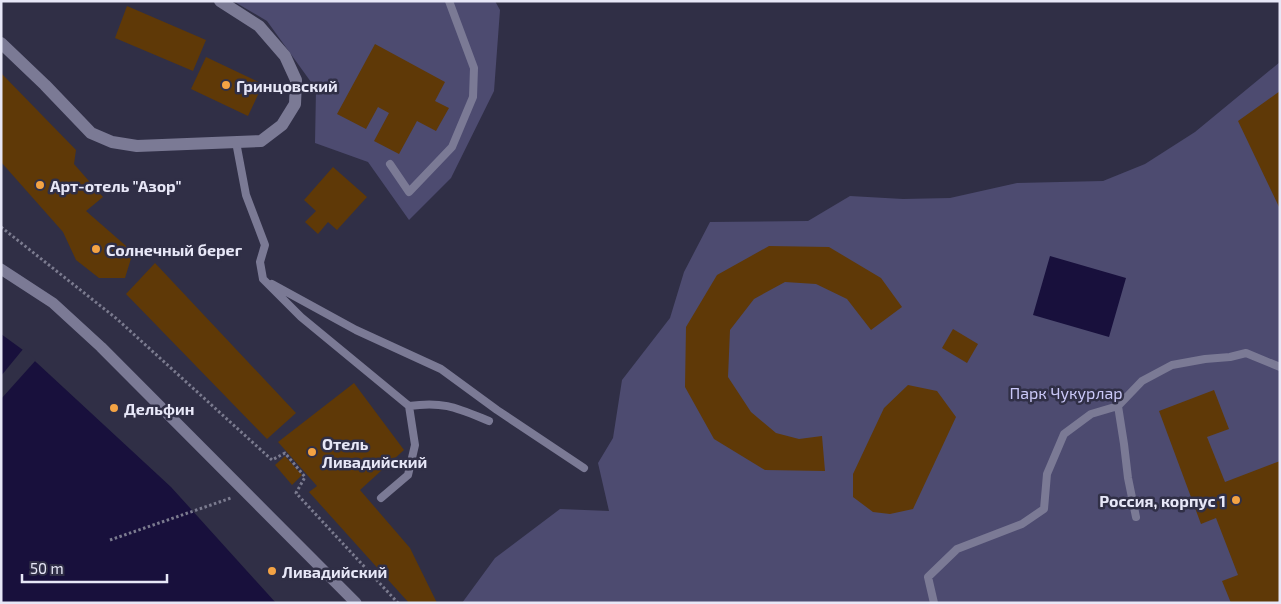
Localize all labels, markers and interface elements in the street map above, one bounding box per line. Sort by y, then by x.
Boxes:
place label: Гринцовский [236,76,338,95]
marker: Гринцовский [220,79,232,91]
place label: Арт-отель "Азор" [50,176,181,195]
marker: Арт-отель "Азор" [34,179,46,191]
place label: Солнечный берег [106,240,243,259]
marker: Солнечный берег [90,243,102,255]
park label: Парк Чукурлар [1009,383,1123,403]
place label: Дельфин [124,399,194,418]
marker: Дельфин [108,402,120,414]
place label: Отель Ливадийский [322,434,427,471]
marker: Отель Ливадийский [306,446,318,458]
place label: Россия, корпус 1 [1099,491,1226,510]
marker: Россия, корпус 1 [1230,494,1242,506]
scale bar [22,552,168,584]
text: 50 m [30,559,64,577]
place label: Ливадийский [282,562,387,581]
marker: Ливадийский [266,565,278,577]

